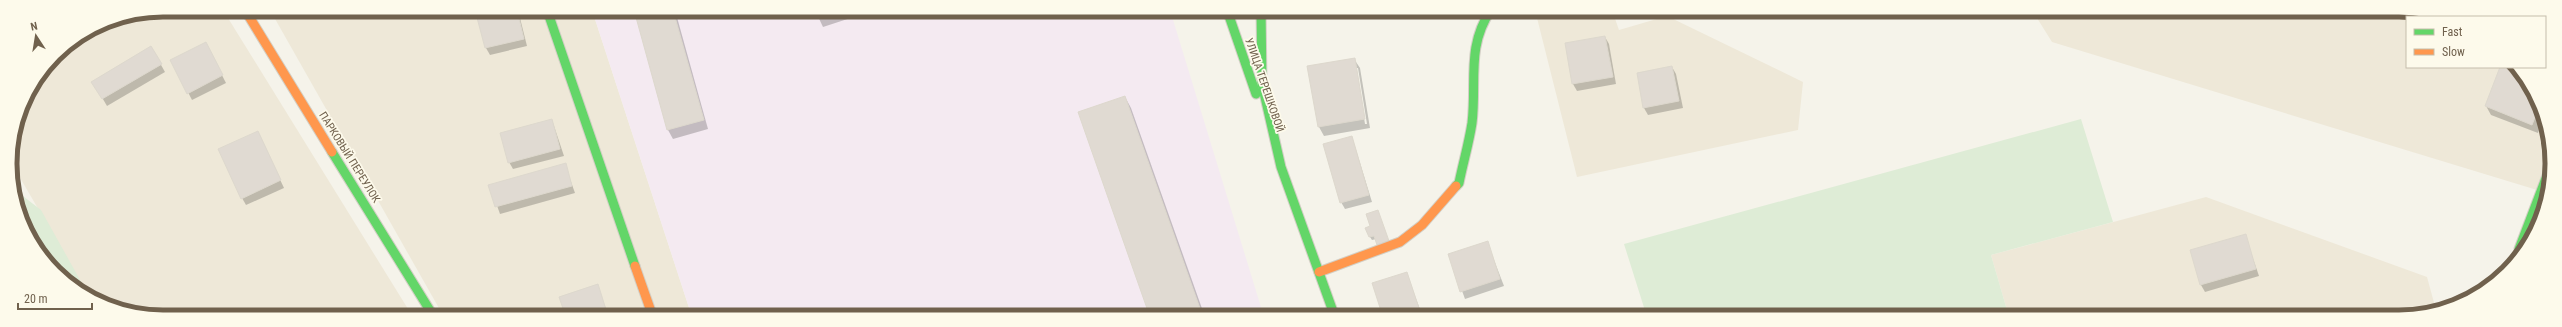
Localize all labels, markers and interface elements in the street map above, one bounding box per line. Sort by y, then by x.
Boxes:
north arrow [16,16,56,56]
legend [2406,16,2546,68]
text: N [29,20,39,34]
text: Fast [2442,25,2463,39]
street label: УЛИЦА ТЕРЕШКОВОЙ [1242,36,1287,134]
text: Slow [2442,45,2465,59]
street label: ПАРКОВЫЙ ПЕРЕУЛОК [316,109,383,206]
scale bar [18,285,92,311]
text: 20 m [24,292,48,306]

